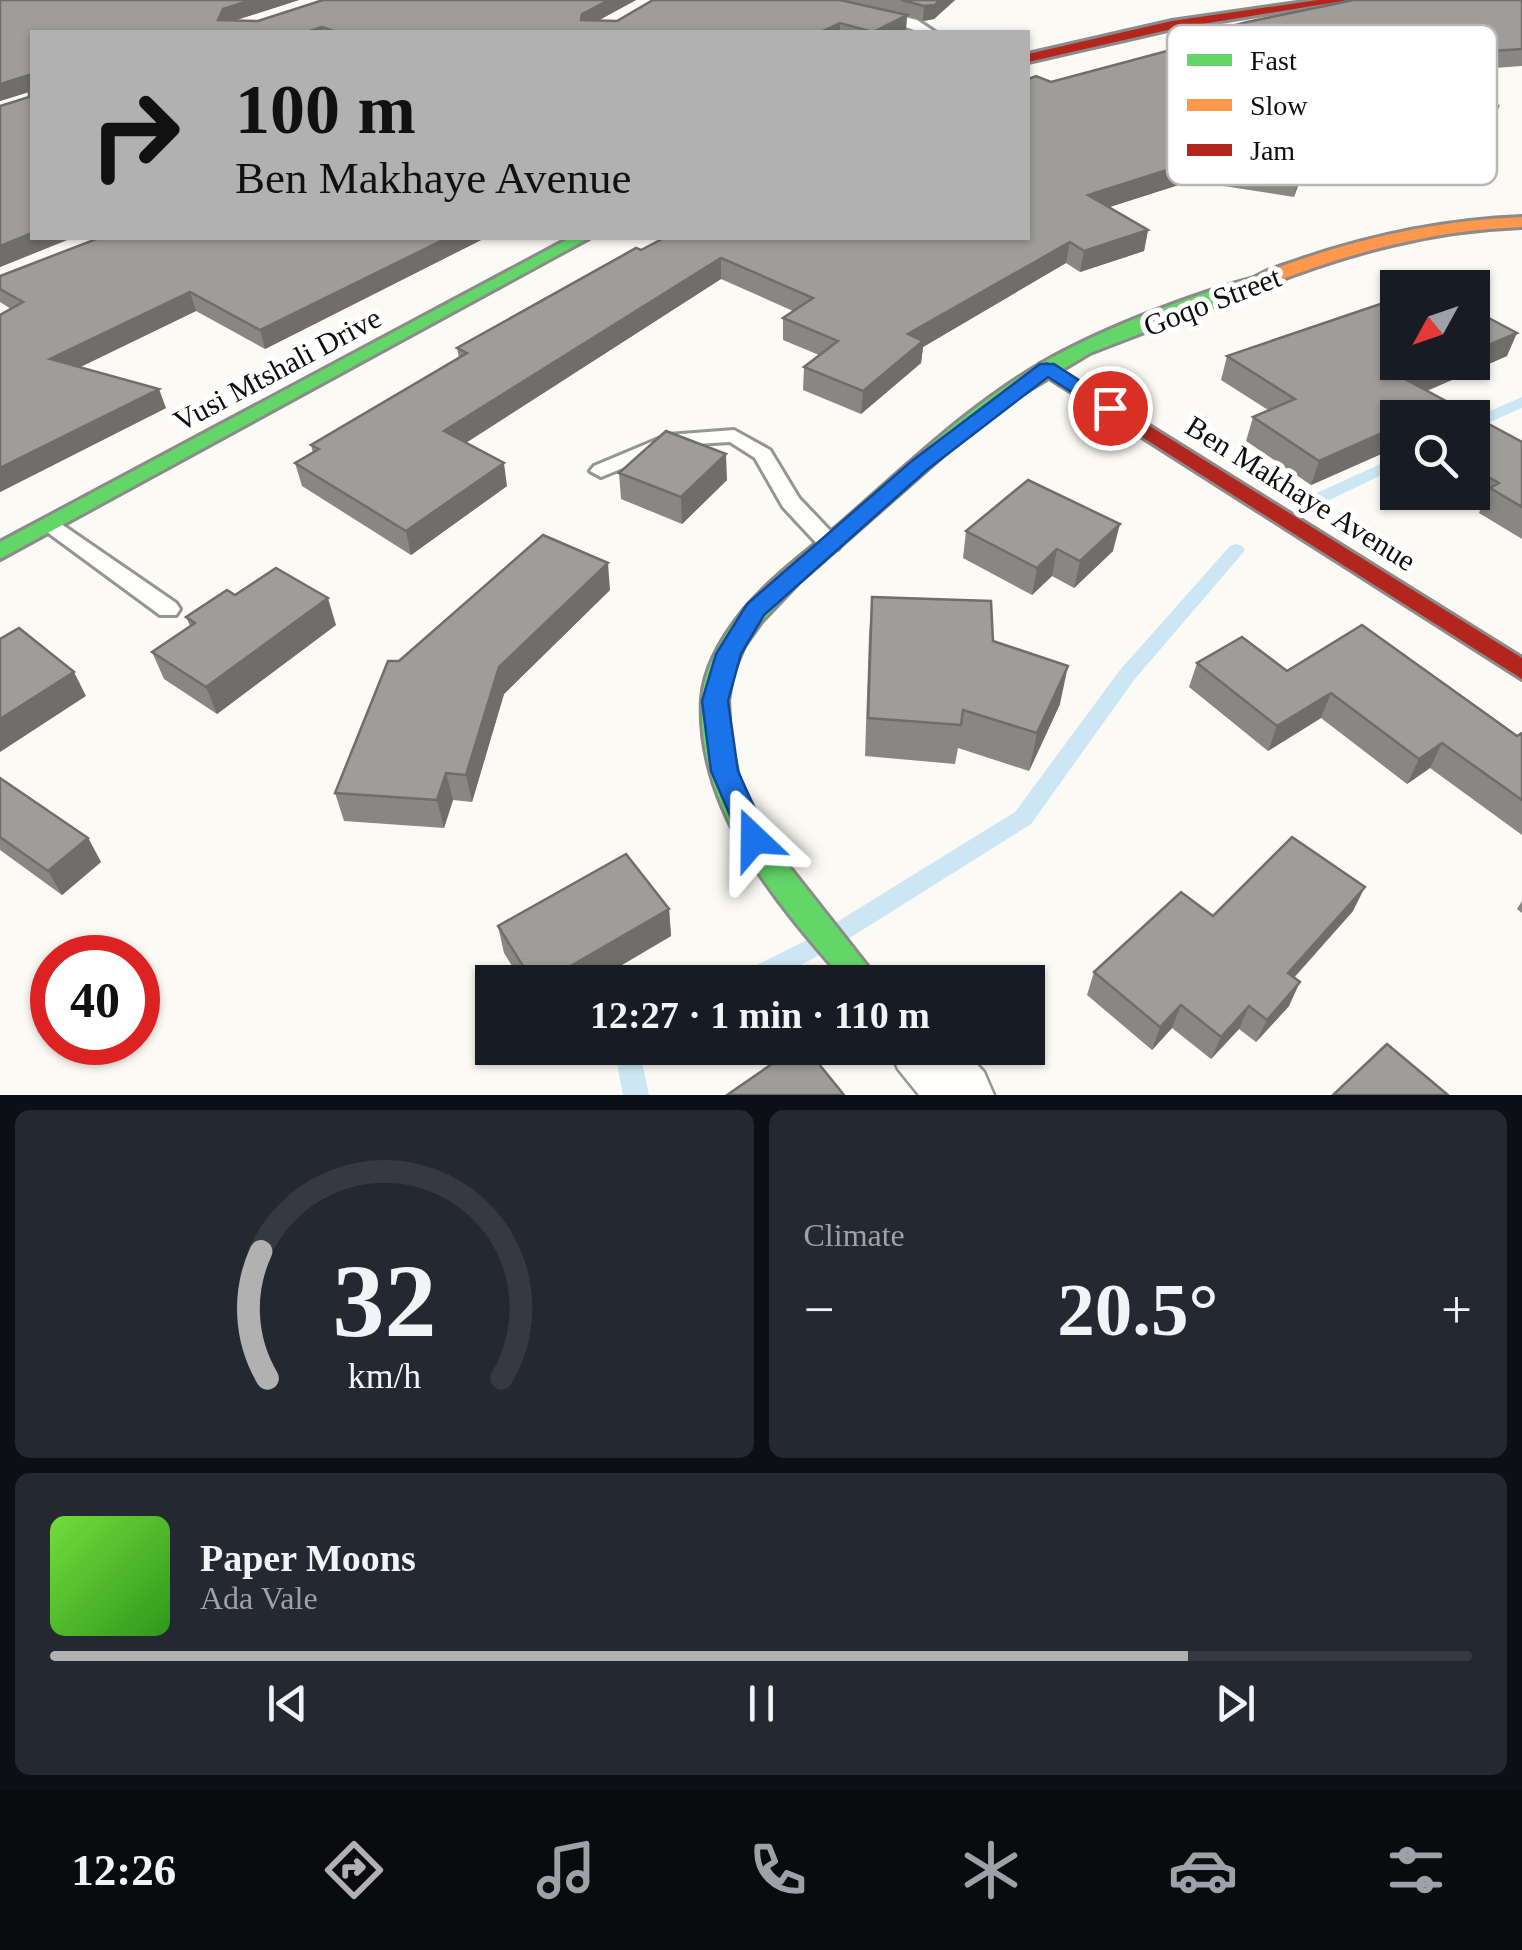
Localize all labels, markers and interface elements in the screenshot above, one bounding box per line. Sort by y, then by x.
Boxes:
legend [1167,25,1497,185]
text: Fast [1250,45,1297,76]
icon: right [70,70,200,200]
text: 100 m [235,71,416,148]
text: Slow [1250,90,1308,121]
text: Jam [1250,135,1295,166]
text: Ben Makhaye Avenue [235,153,632,203]
street label: Goqo Street [1139,260,1286,342]
north arrow [1380,270,1490,380]
map controls [1380,270,1490,510]
street label: Vusi Mtshali Drive [168,300,386,438]
pin [1068,366,1153,451]
icon: arrive [1083,381,1138,436]
button: search [1380,400,1490,510]
street label: Ben Makhaye Avenue [1180,409,1422,577]
position arrow [702,787,806,891]
speed limit sign: 40 [30,935,160,1065]
text: 12:27 · 1 min · 110 m [590,994,930,1036]
text: Climate [804,1217,905,1253]
text: 32 [332,1243,436,1358]
text: 20.5° [1057,1268,1218,1351]
text: − [804,1279,835,1340]
text: + [1441,1279,1472,1340]
text: km/h [348,1356,421,1396]
text: Paper Moons [200,1537,416,1579]
text: Ada Vale [200,1580,318,1616]
icon: previous [260,1676,315,1731]
icon: pause [734,1676,789,1731]
icon: next [1208,1676,1263,1731]
icon: directions [319,1835,389,1905]
icon: music [531,1835,601,1905]
icon: phone [743,1835,813,1905]
icon: climate [956,1835,1026,1905]
icon: car [1168,1835,1238,1905]
icon: filters [1381,1835,1451,1905]
text: 12:26 [71,1845,176,1895]

